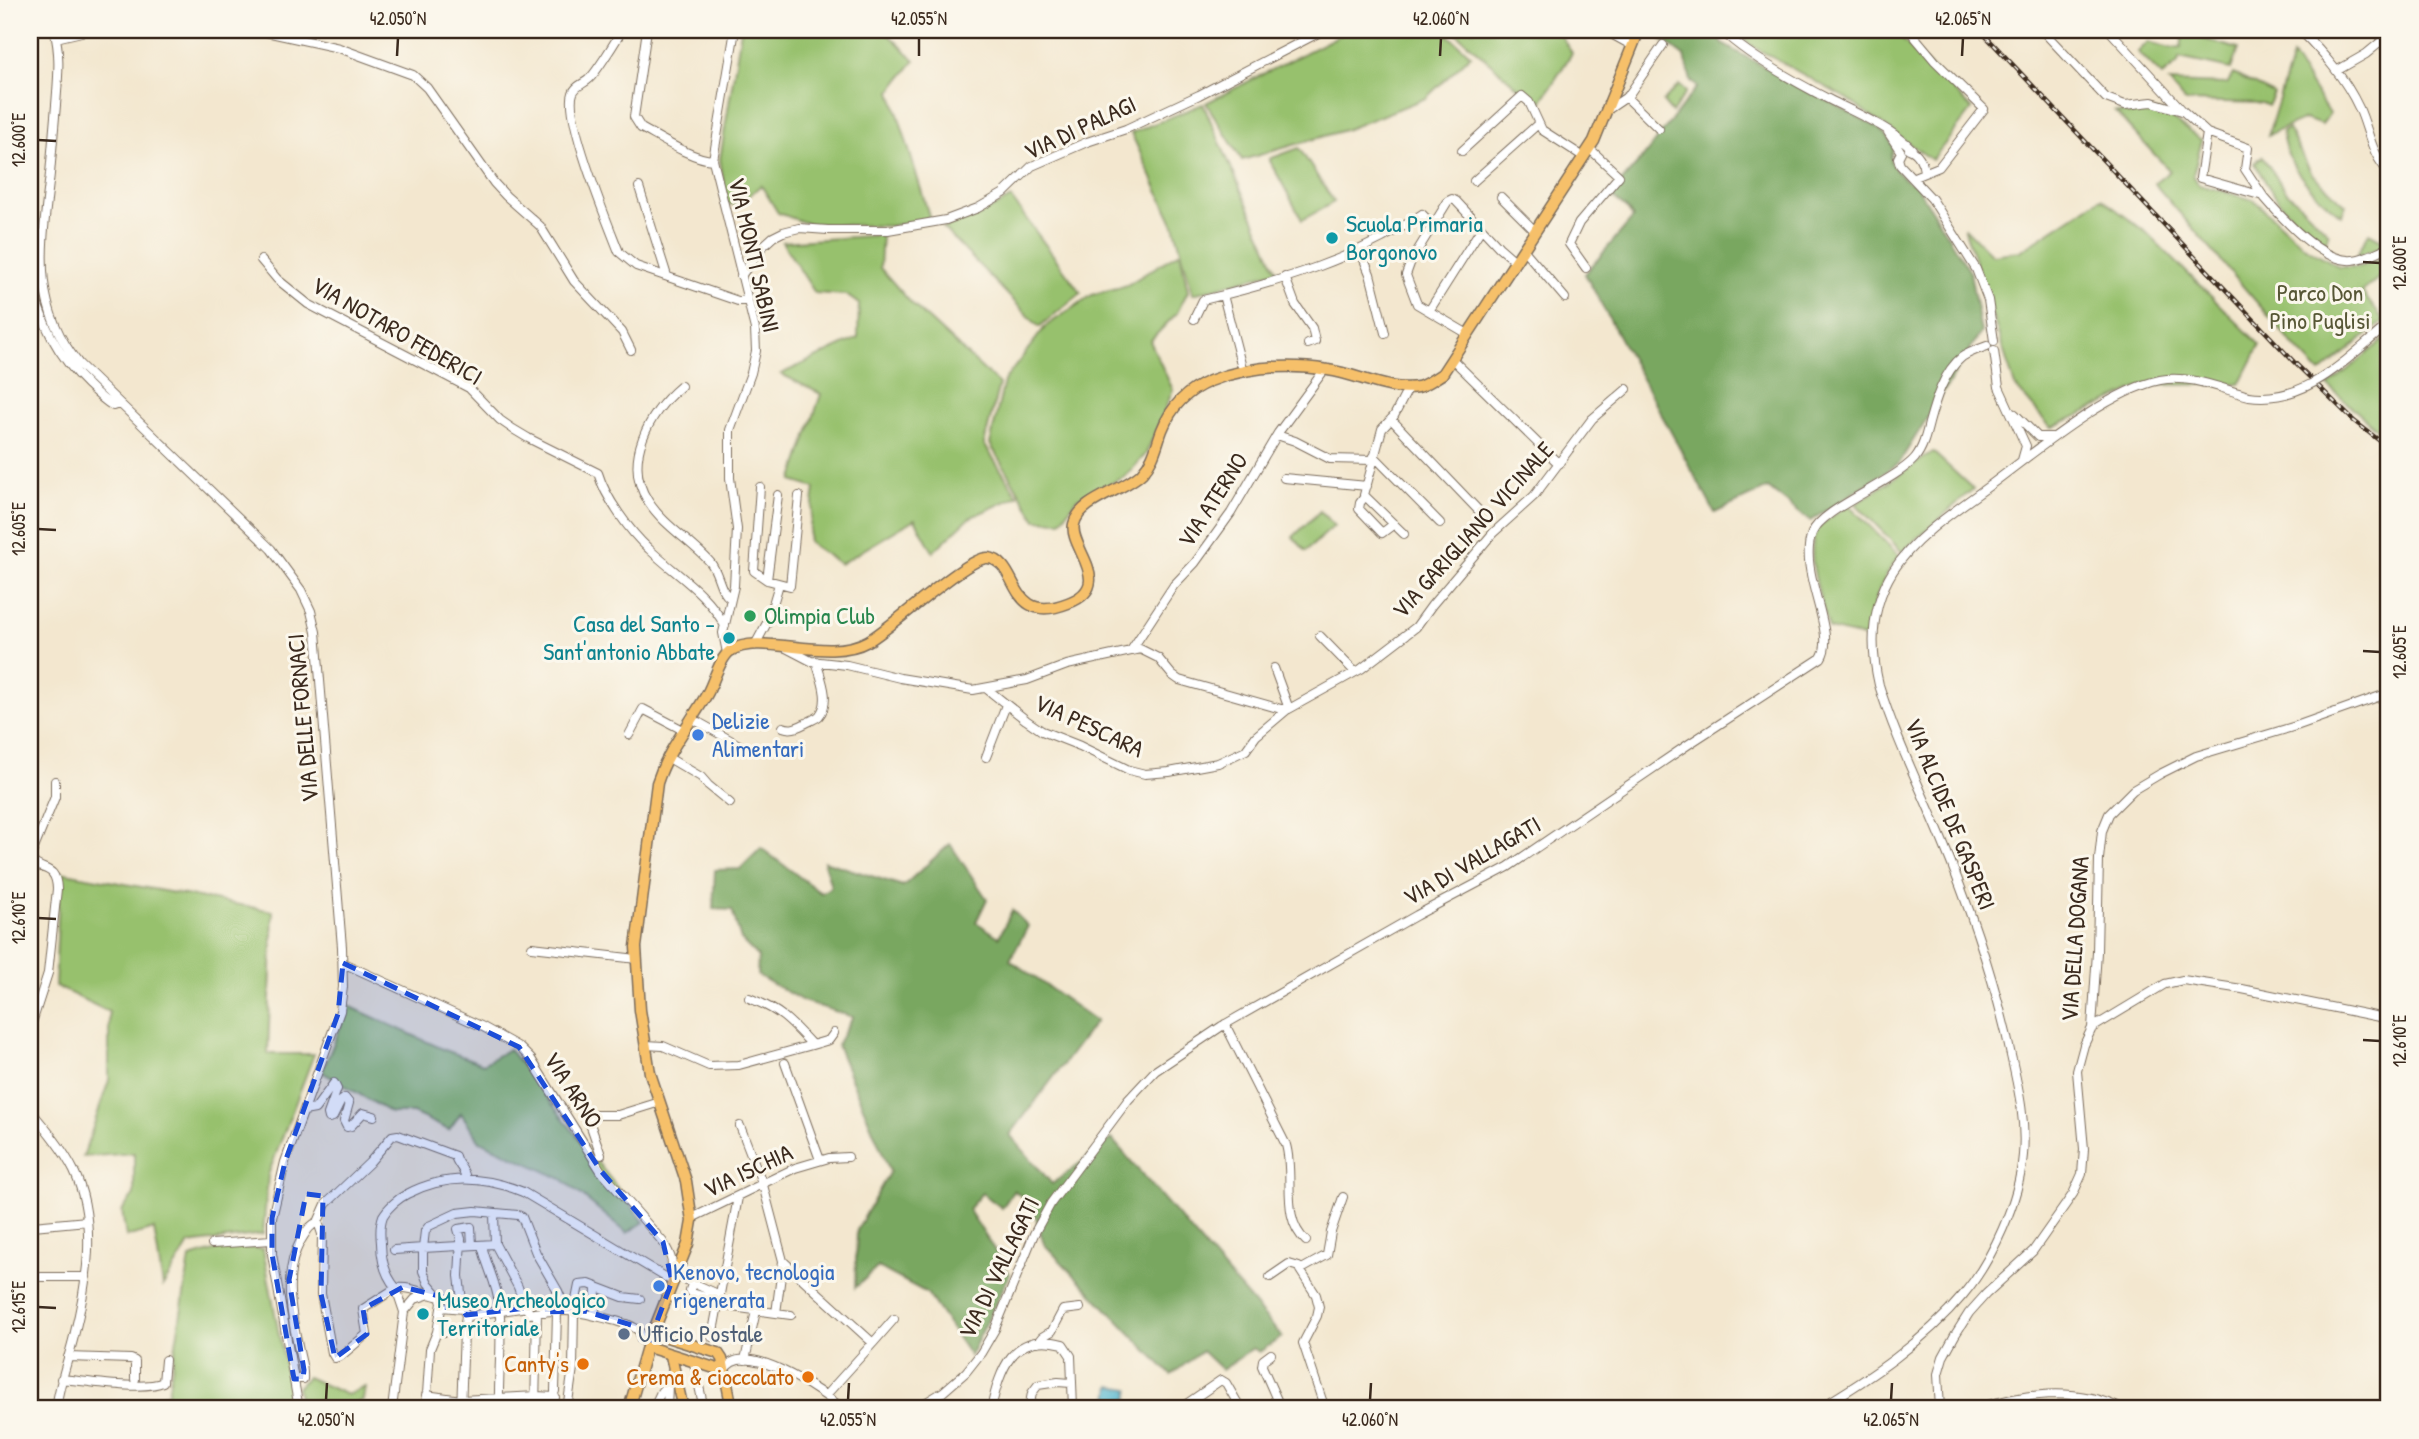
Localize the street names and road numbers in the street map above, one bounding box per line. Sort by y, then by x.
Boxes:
street label: VIA DI PALAGI [1018,87,1141,167]
street label: VIA MONTI SABINI [722,174,788,335]
street label: VIA NOTARO FEDERICI [306,268,489,392]
street label: VIA GARIGLIANO VICINALE [1384,434,1561,625]
street label: VIA ATERNO [1170,446,1255,553]
street label: VIA DELLE FORNACI [279,633,325,804]
street label: VIA PESCARA [1030,686,1149,764]
street label: VIA ALCIDE DE GASPERI [1898,713,2004,914]
street label: VIA DI VALLAGATI [1397,808,1546,912]
street label: VIA DELLA DOGANA [2052,855,2096,1023]
street label: VIA ARNO [537,1045,610,1134]
street label: VIA ISCHIA [698,1135,798,1205]
street label: VIA DI VALLAGATI [950,1191,1046,1344]

